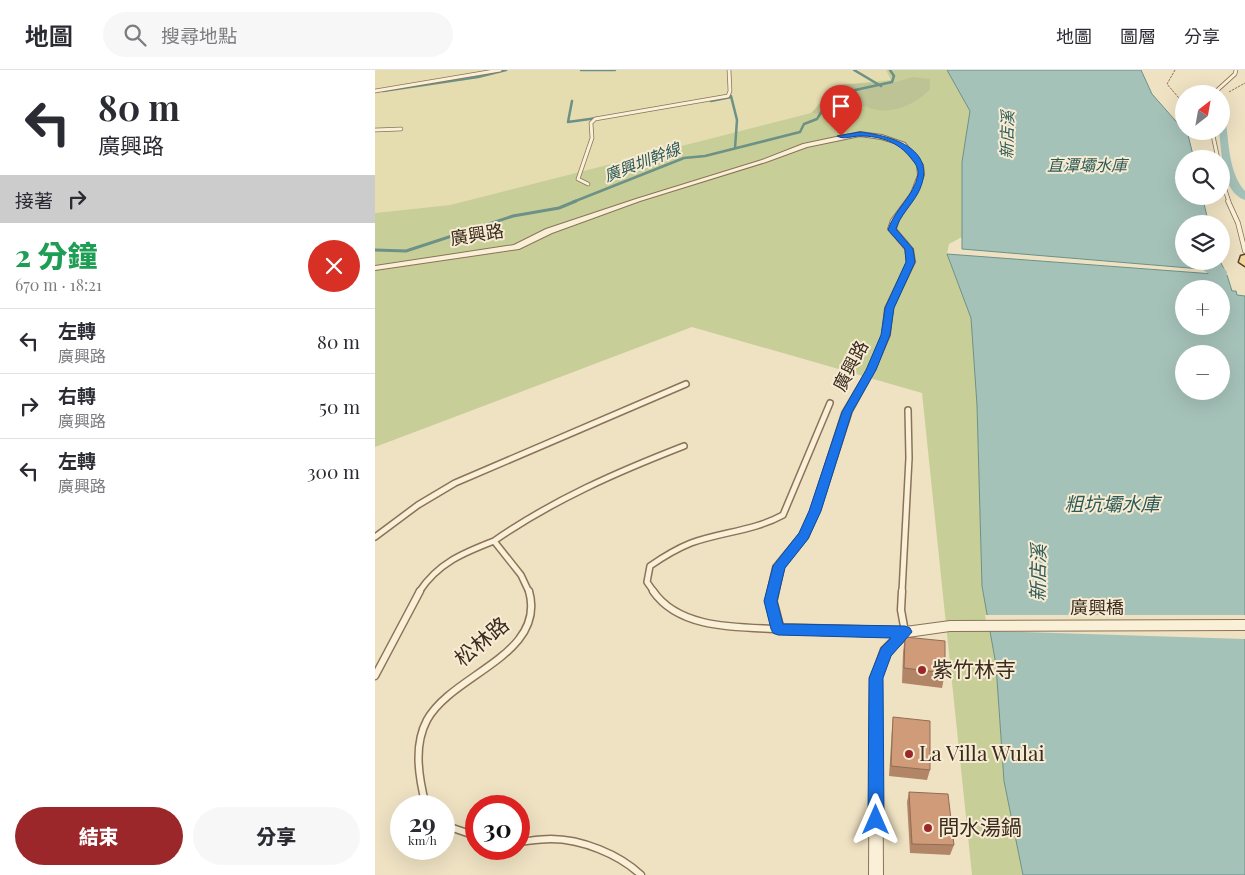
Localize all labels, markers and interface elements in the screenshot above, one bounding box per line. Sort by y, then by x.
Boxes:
search box [103,12,453,57]
text: 地圖 [25,19,73,51]
icon: search [121,21,149,49]
text: 搜尋地點 [161,22,237,48]
text: 地圖 [1056,24,1092,48]
text: 圖層 [1120,24,1156,48]
text: 分享 [1184,24,1220,48]
text: 80 m [98,83,180,130]
pin [820,85,862,136]
north arrow [1175,85,1230,140]
map controls [1175,85,1230,400]
icon: left [15,90,80,155]
icon: arrive [827,92,855,120]
water label: 新店溪 [996,109,1017,159]
text: 廣興路 [98,130,164,160]
water label: 廣興圳幹線 [601,137,685,186]
button: search [1175,150,1230,205]
water label: 直潭壩水庫 [1047,154,1130,175]
icon: right [63,185,91,213]
text: 接著 [15,187,53,213]
button: layers [1175,215,1230,270]
street label: 廣興路 [448,218,505,250]
text: 2 分鐘 [15,235,98,275]
button: close [308,240,360,292]
text: 670 m · 18:21 [15,274,102,295]
button: + [1175,280,1230,335]
text: 左轉 [58,317,96,343]
icon: left [15,327,43,355]
text: 80 m [317,328,360,354]
street label: 廣興路 [827,336,873,395]
text: 廣興路 [58,345,106,366]
button: − [1175,345,1230,400]
text: 右轉 [58,382,96,408]
icon: right [15,392,43,420]
text: 50 m [319,393,360,419]
text: 廣興路 [58,410,106,431]
text: 左轉 [58,447,96,473]
icon: left [15,457,43,485]
text: 300 m [307,458,360,484]
text: 廣興路 [58,475,106,496]
water label: 粗坑壩水庫 [1064,490,1162,516]
water label: 新店溪 [1024,541,1051,602]
street label: 廣興橋 [1070,595,1124,619]
street label: 松林路 [448,609,514,671]
place label: 紫竹林寺 [932,654,1016,682]
marker: 紫竹林寺 [916,664,928,676]
place label: La Villa Wulai [919,738,1045,766]
marker: La Villa Wulai [903,748,915,760]
position arrow [849,793,901,845]
speed limit sign: 30 [465,795,530,860]
text: 29 [409,805,436,838]
button: 結束 [15,807,183,865]
button: 分享 [193,807,360,865]
place label: 問水湯鍋 [938,812,1022,840]
marker: 問水湯鍋 [922,822,934,834]
text: km/h [408,832,437,848]

